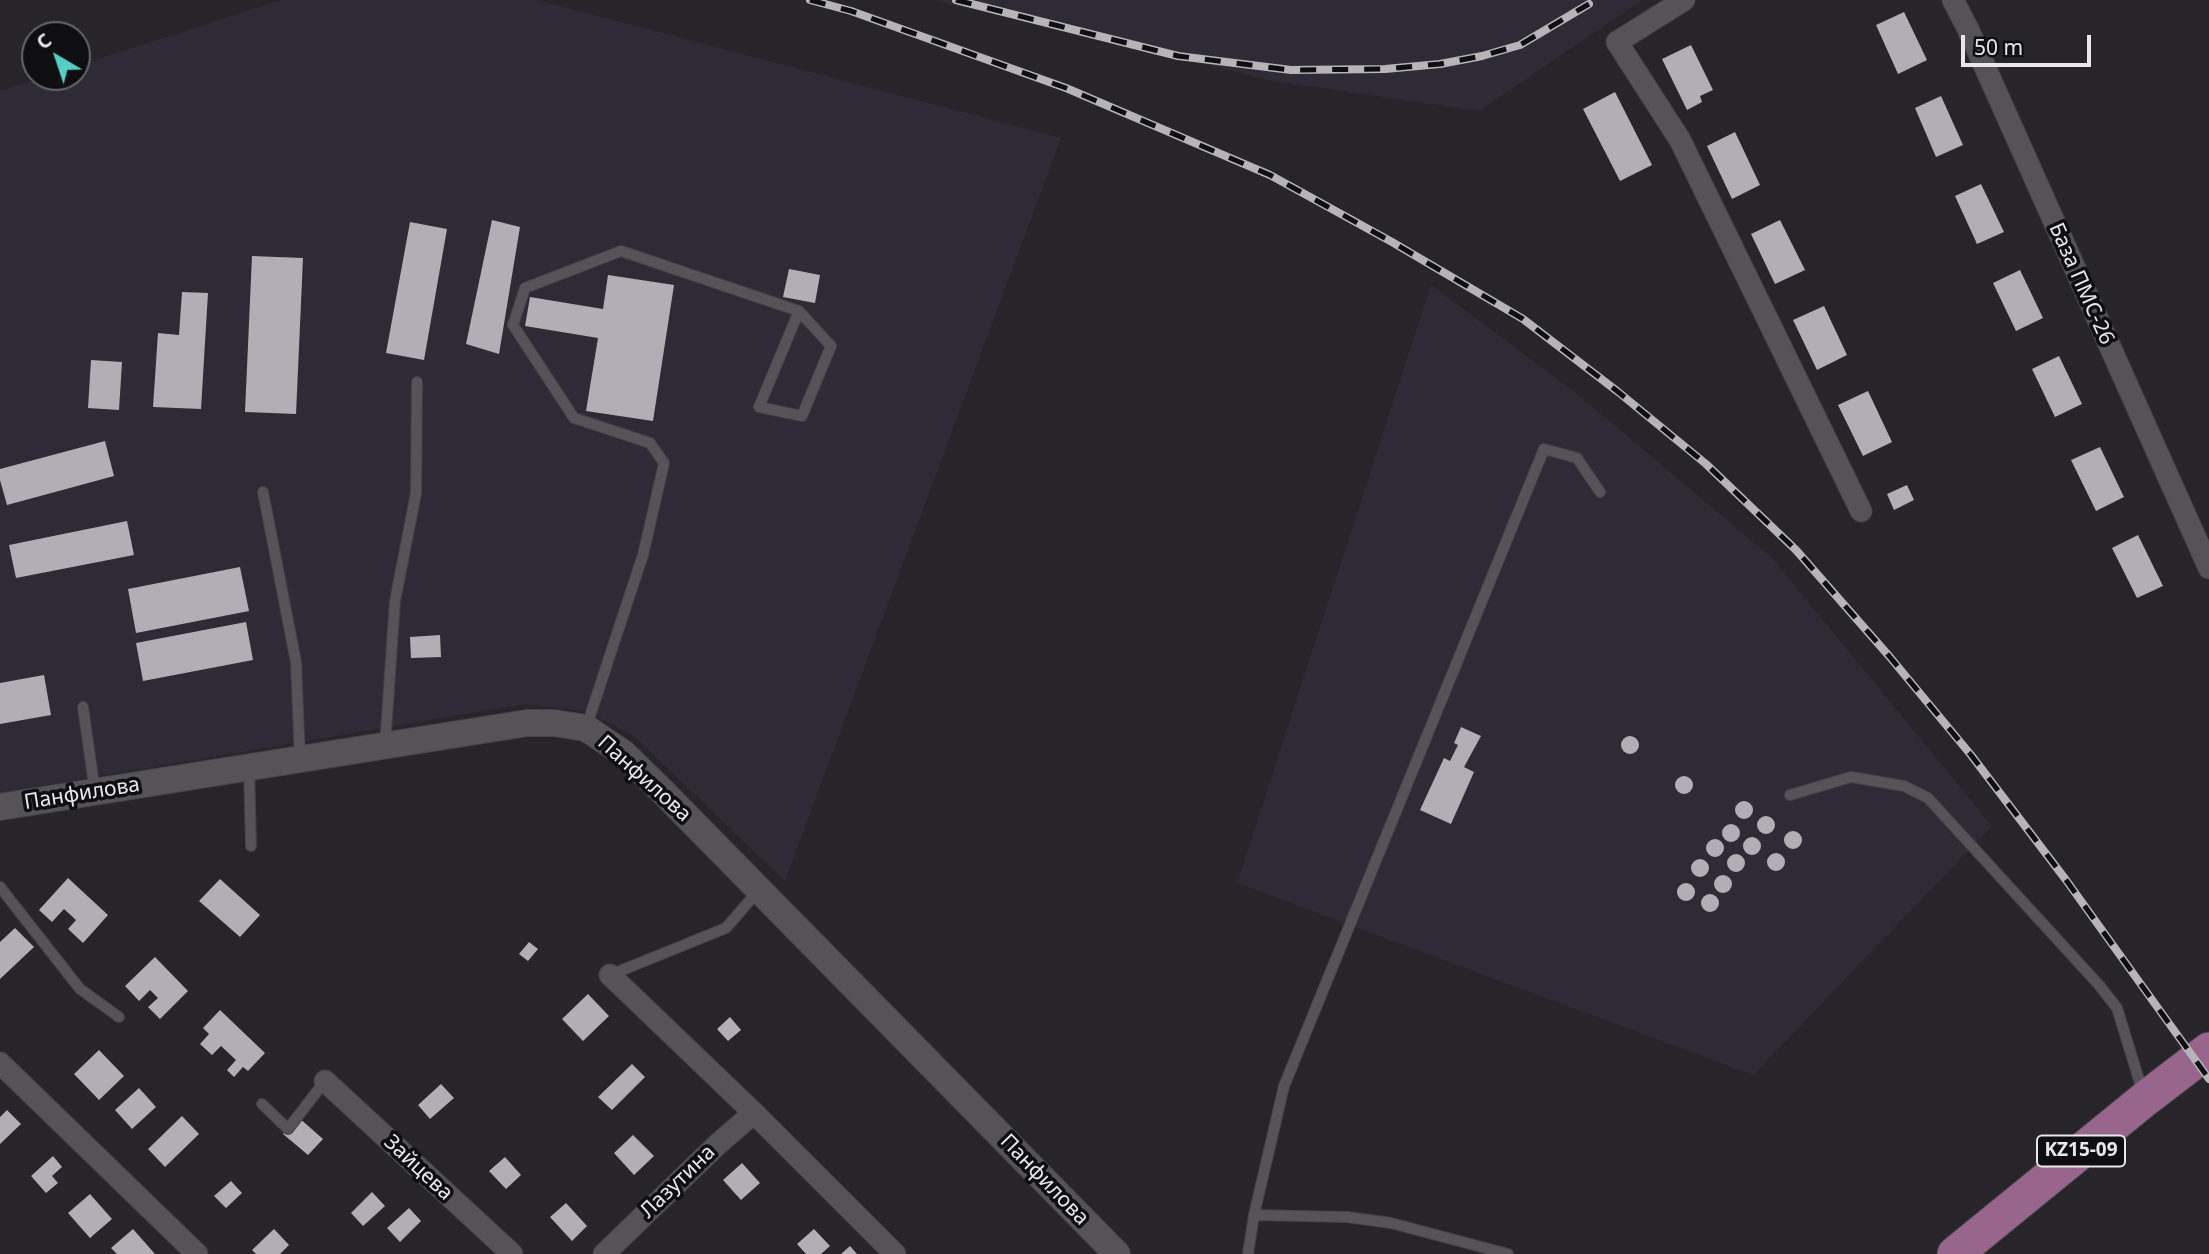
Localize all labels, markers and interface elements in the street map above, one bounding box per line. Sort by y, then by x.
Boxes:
north arrow [21,21,91,91]
scale bar [1964,21,2094,65]
text: С [31,27,57,55]
text: 50 m [1974,33,2023,61]
street label: База ПМС-26 [2043,219,2119,349]
street label: Панфилова [592,731,696,827]
street label: Панфилова [22,772,142,816]
street label: Панфилова [994,1129,1094,1231]
street label: Зайцева [378,1130,458,1206]
road number: KZ15-09 [2037,1135,2125,1166]
street label: Лазутина [635,1140,721,1224]

